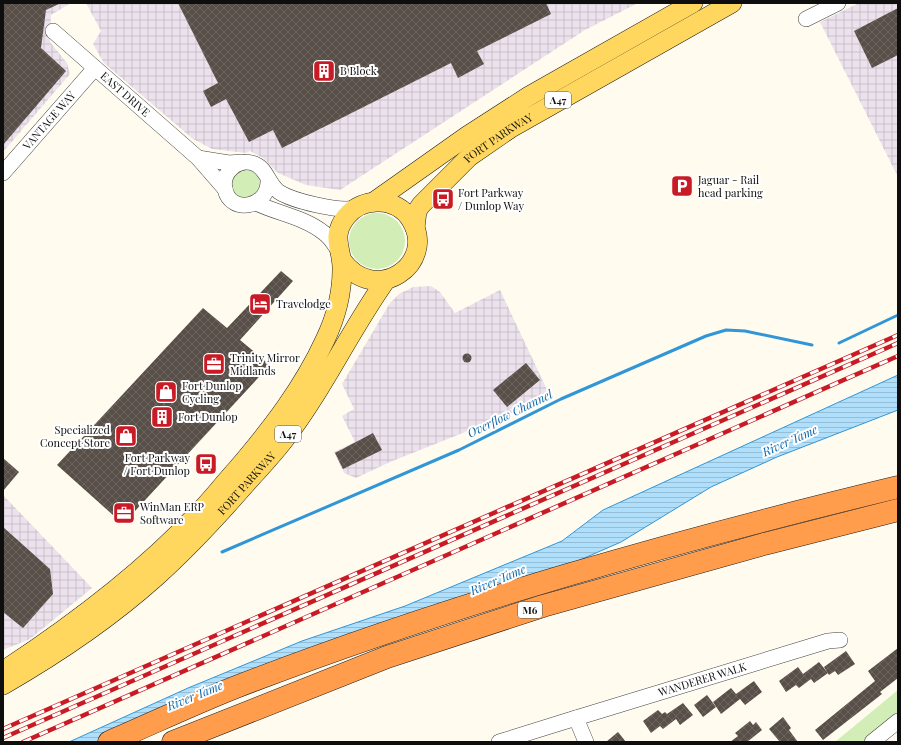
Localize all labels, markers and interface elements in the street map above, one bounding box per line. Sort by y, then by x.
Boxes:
building icon: B Block [311,58,337,84]
place label: B Block [340,63,377,78]
street label: EAST DRIVE [98,68,154,120]
street label: VANTAGE WAY [18,87,79,153]
road number: A47 [545,92,571,108]
street label: FORT PARKWAY [460,109,536,166]
place label: Jaguar - Rail head parking [697,172,763,200]
parking icon: Jaguar - Rail head parking [669,173,695,199]
place label: Fort Parkway / Dunlop Way [458,185,524,213]
bus stop icon: Fort Parkway / Dunlop Way [430,186,456,212]
hotel icon: Travelodge [247,291,273,317]
place label: Travelodge [276,296,331,311]
place label: Trinity Mirror Midlands [230,350,300,378]
office icon: Trinity Mirror Midlands [201,351,227,377]
place label: Fort Dunlop Cycling [182,378,242,406]
shop icon: Fort Dunlop Cycling [153,379,179,405]
water label: Overflow Channel [464,385,555,441]
building icon: Fort Dunlop [149,404,175,430]
place label: Fort Dunlop [178,409,238,424]
water label: River Tame [759,421,820,460]
place label: Specialized Concept Store [40,422,111,450]
shop icon: Specialized Concept Store [113,423,139,449]
road number: A47 [275,426,301,442]
street label: FORT PARKWAY [214,448,279,518]
place label: Fort Parkway / Fort Dunlop [123,450,190,478]
bus stop icon: Fort Parkway / Fort Dunlop [193,451,219,477]
place label: WinMan ERP Software [139,499,205,527]
office icon: WinMan ERP Software [111,500,137,526]
water label: River Tame [466,560,528,598]
road number: M6 [518,602,542,618]
street label: WANDERER WALK [655,658,749,700]
water label: River Tame [163,677,225,714]

